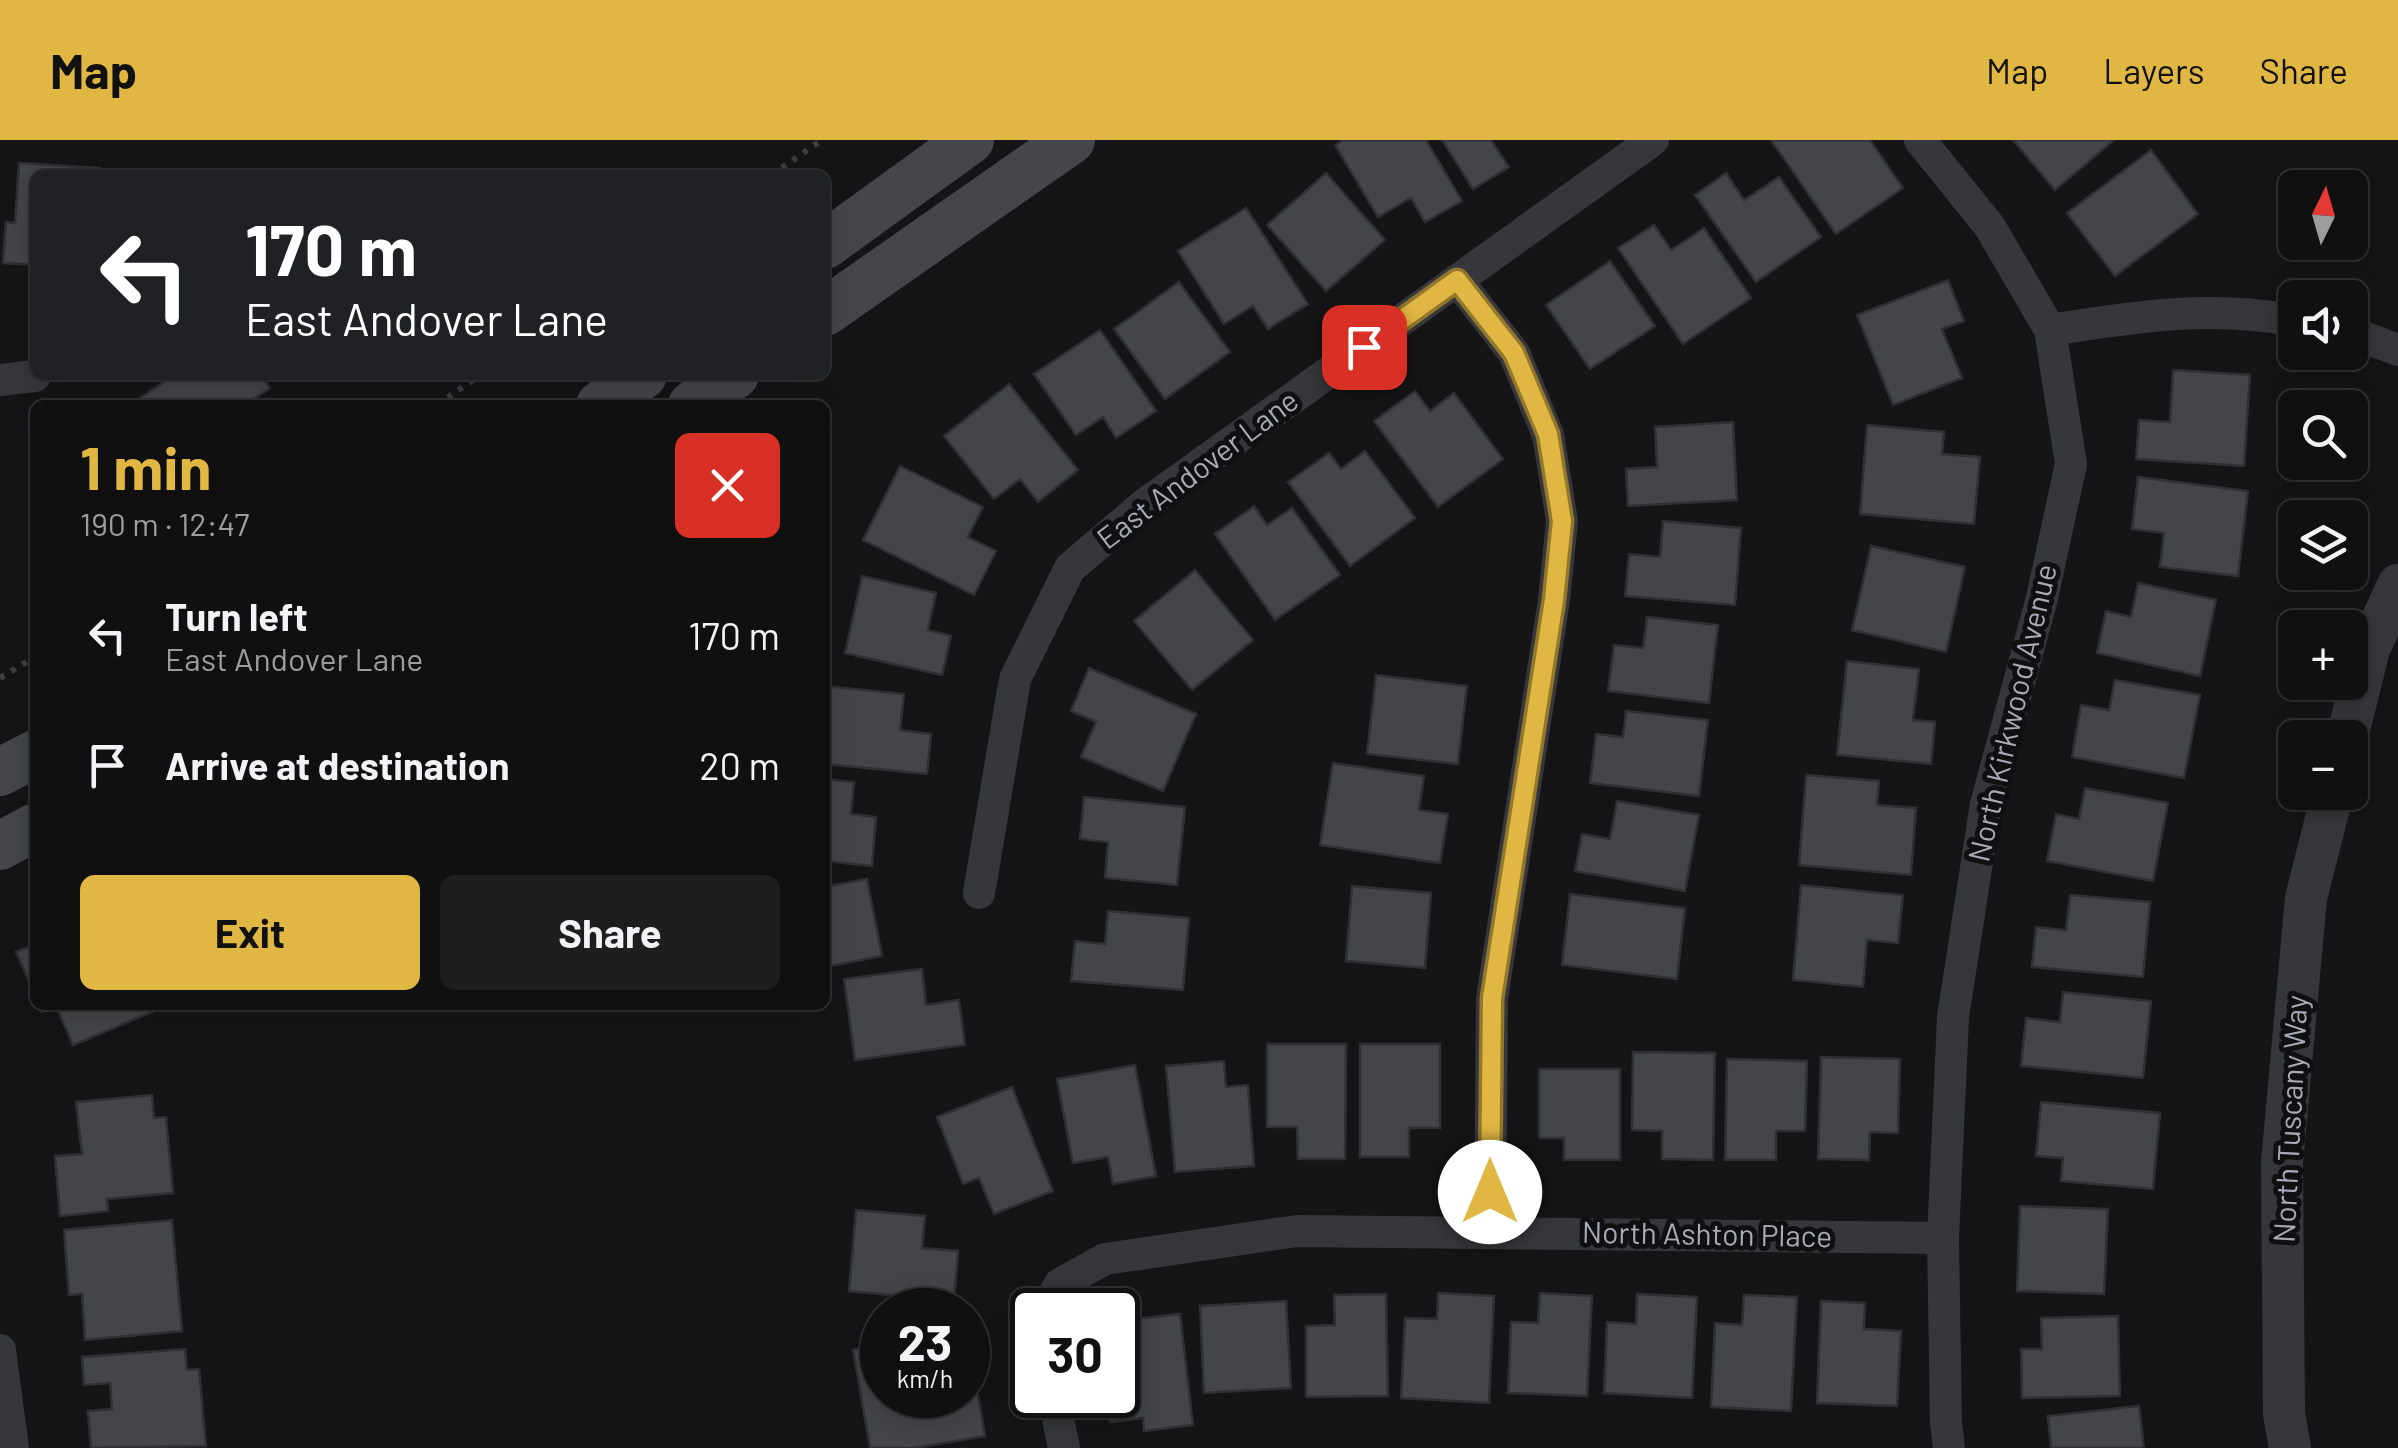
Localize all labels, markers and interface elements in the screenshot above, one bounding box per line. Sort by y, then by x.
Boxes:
text: Map [50,41,137,99]
text: Map [1986,49,2048,91]
text: Layers [2103,49,2205,91]
text: Share [2260,49,2348,91]
north arrow [2278,170,2368,260]
map controls [2278,170,2368,810]
text: 170 m [245,206,417,290]
icon: left [80,210,210,340]
button: sound [2278,280,2368,370]
text: East Andover Lane [245,291,608,345]
pin [1322,305,1407,390]
icon: arrive [1337,320,1392,375]
street label: East Andover Lane [1089,381,1304,556]
button: search [2278,390,2368,480]
text: 1 min [80,430,211,502]
button: close [675,433,780,538]
button: layers [2278,500,2368,590]
text: 190 m · 12:47 [80,504,249,542]
street label: North Kirkwood Avenue [1959,560,2063,865]
text: Turn left [165,593,308,639]
icon: left [80,608,135,663]
button: + [2278,610,2368,700]
text: 170 m [688,612,780,658]
text: East Andover Lane [165,639,423,677]
button: − [2278,720,2368,810]
icon: arrive [80,738,135,793]
text: Arrive at destination [165,742,510,788]
text: 20 m [699,742,780,788]
button: Exit [80,875,420,990]
button: Share [440,875,780,990]
street label: North Tuscany Way [2265,994,2313,1244]
position arrow [1438,1140,1542,1244]
street label: North Ashton Place [1582,1213,1833,1253]
speed limit sign: 30 [1010,1288,1140,1418]
text: 23 [898,1311,952,1371]
text: km/h [897,1363,953,1393]

